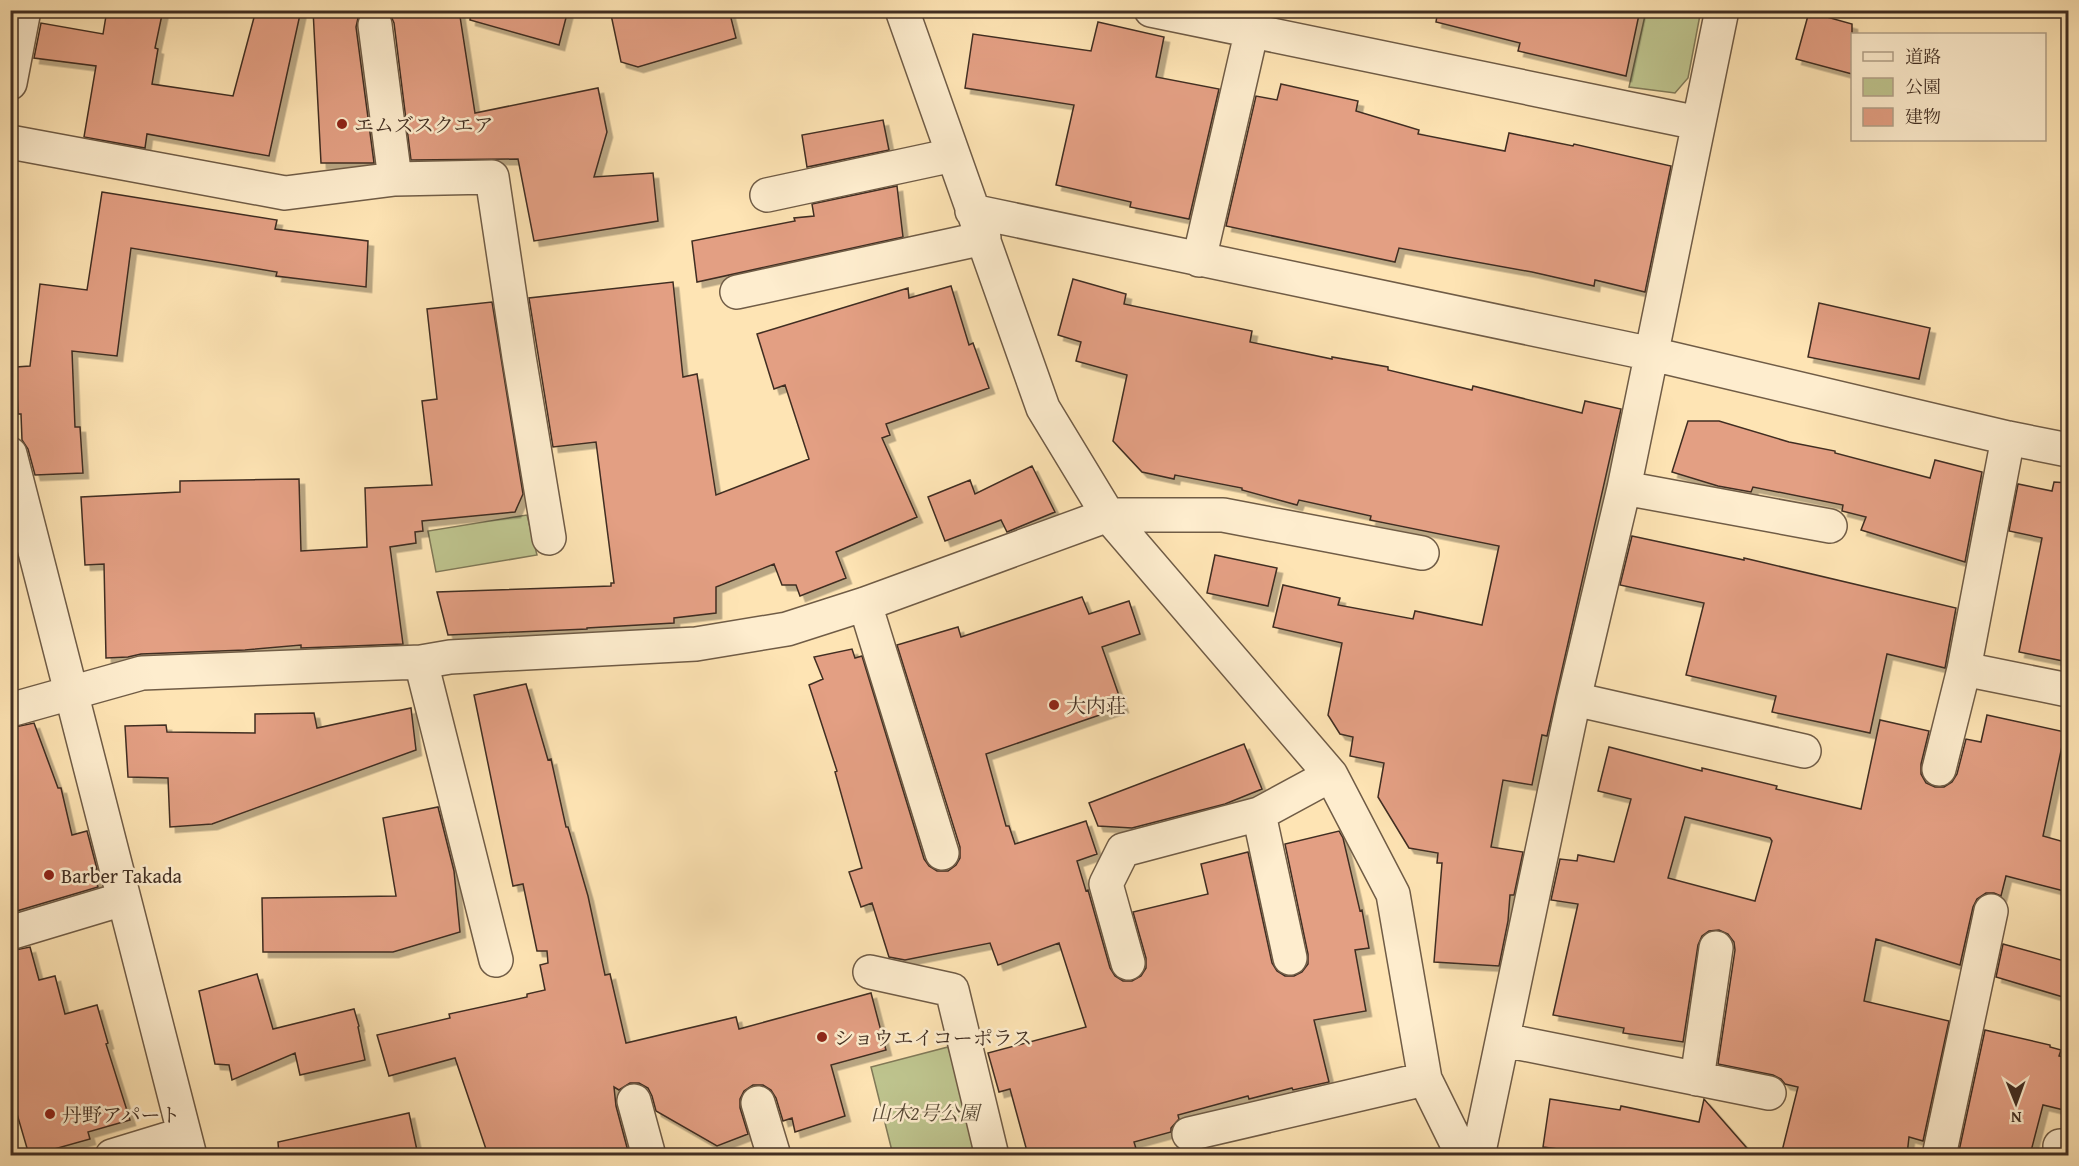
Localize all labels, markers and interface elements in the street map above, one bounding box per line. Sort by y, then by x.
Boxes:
legend [1851,33,2046,141]
text: 道路 [1905,43,1941,70]
text: 公園 [1905,73,1941,100]
text: 建物 [1905,103,1941,130]
place label: エムズスクエア [354,110,494,139]
marker: エムズスクエア [335,117,349,131]
place label: 大内荘 [1066,691,1126,720]
marker: 大内荘 [1047,698,1061,712]
place label: Barber Takada [61,861,183,890]
marker: Barber Takada [42,868,56,882]
place label: ショウエイコーポラス [834,1023,1032,1052]
marker: ショウエイコーポラス [815,1030,829,1044]
north arrow [1986,1073,2046,1133]
park label: 山木2号公園 [871,1098,982,1127]
place label: 丹野アパート [62,1100,180,1129]
text: N [2010,1106,2022,1130]
marker: 丹野アパート [43,1107,57,1121]

